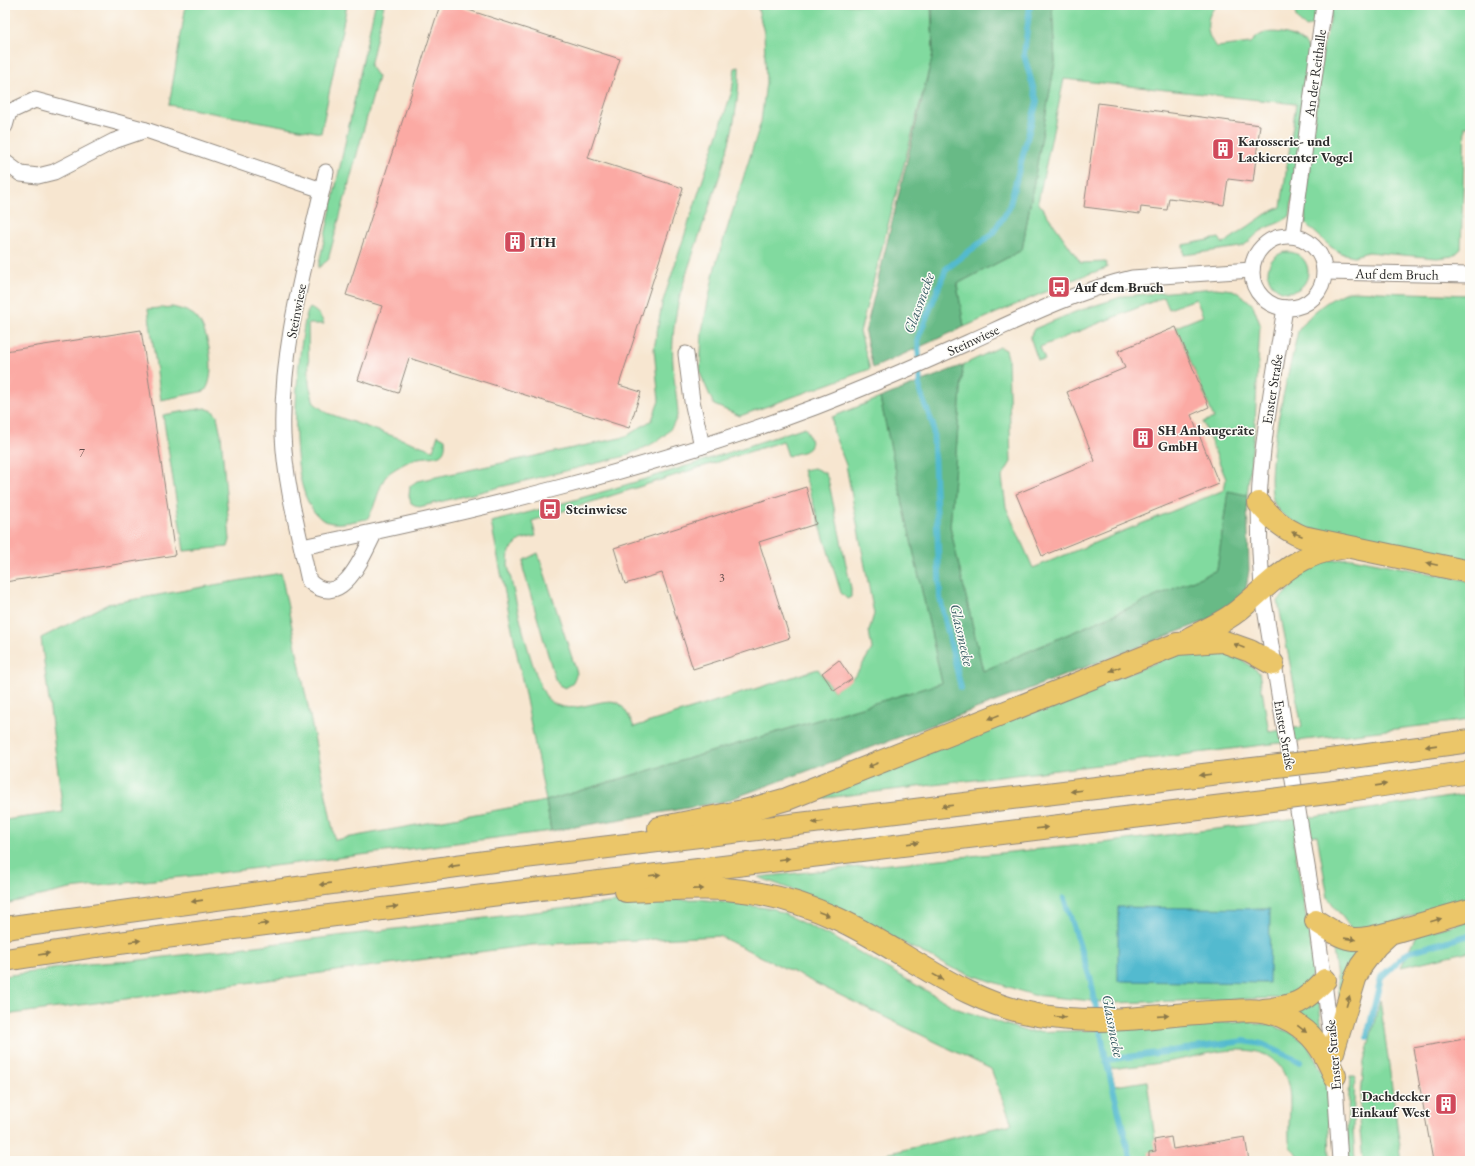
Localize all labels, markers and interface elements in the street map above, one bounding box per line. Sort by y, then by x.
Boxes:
street label: An der Reithalle [1300,28,1330,119]
place label: Karosserie- und Lackiercenter Vogel [1238,132,1353,166]
building icon: Karosserie- und Lackiercenter Vogel [1210,136,1236,162]
building icon: ITH [502,229,528,255]
place label: ITH [530,233,556,251]
street label: Auf dem Bruch [1354,264,1439,284]
water label: Glassmecke [899,269,939,336]
bus stop icon: Auf dem Bruch [1046,274,1072,300]
place label: Auf dem Bruch [1073,278,1164,296]
street label: Steinwiese [282,282,310,340]
street label: Steinwiese [944,320,1002,360]
street label: Enster Straße [1258,352,1287,425]
place label: SH Anbaugeräte GmbH [1158,421,1255,455]
building icon: SH Anbaugeräte GmbH [1130,425,1156,451]
house number: 7 [79,445,85,461]
bus stop icon: Steinwiese [537,496,563,522]
place label: Steinwiese [566,500,627,518]
one-way arrow [1291,531,1303,537]
one-way arrow [1426,560,1438,566]
house number: 3 [719,570,725,586]
water label: Glassmecke [946,602,979,669]
one-way arrow [1233,643,1244,649]
one-way arrow [1108,666,1120,672]
street label: Enster Straße [1270,699,1300,772]
one-way arrow [987,714,999,720]
one-way arrow [1425,743,1437,749]
one-way arrow [866,762,878,768]
one-way arrow [1199,772,1211,778]
one-way arrow [1375,782,1387,788]
one-way arrow [1070,788,1082,794]
one-way arrow [941,803,953,810]
one-way arrow [812,819,824,825]
one-way arrow [1036,825,1048,831]
one-way arrow [907,840,919,847]
one-way arrow [778,856,790,862]
one-way arrow [448,863,460,870]
one-way arrow [649,872,661,878]
one-way arrow [319,881,331,887]
one-way arrow [692,886,705,892]
one-way arrow [190,898,203,904]
one-way arrow [386,904,398,910]
one-way arrow [819,911,831,917]
one-way arrow [1430,916,1443,922]
one-way arrow [257,921,270,927]
one-way arrow [1344,936,1356,942]
one-way arrow [129,938,141,944]
one-way arrow [37,951,50,957]
one-way arrow [932,974,944,980]
water label: Glassmecke [1098,993,1129,1060]
one-way arrow [1345,995,1351,1007]
one-way arrow [1157,1013,1169,1019]
one-way arrow [1054,1014,1066,1021]
street label: Enster Straße [1321,1018,1345,1091]
one-way arrow [1297,1025,1308,1033]
place label: Dachdecker Einkauf West [1351,1087,1431,1121]
building icon: Dachdecker Einkauf West [1433,1091,1459,1117]

